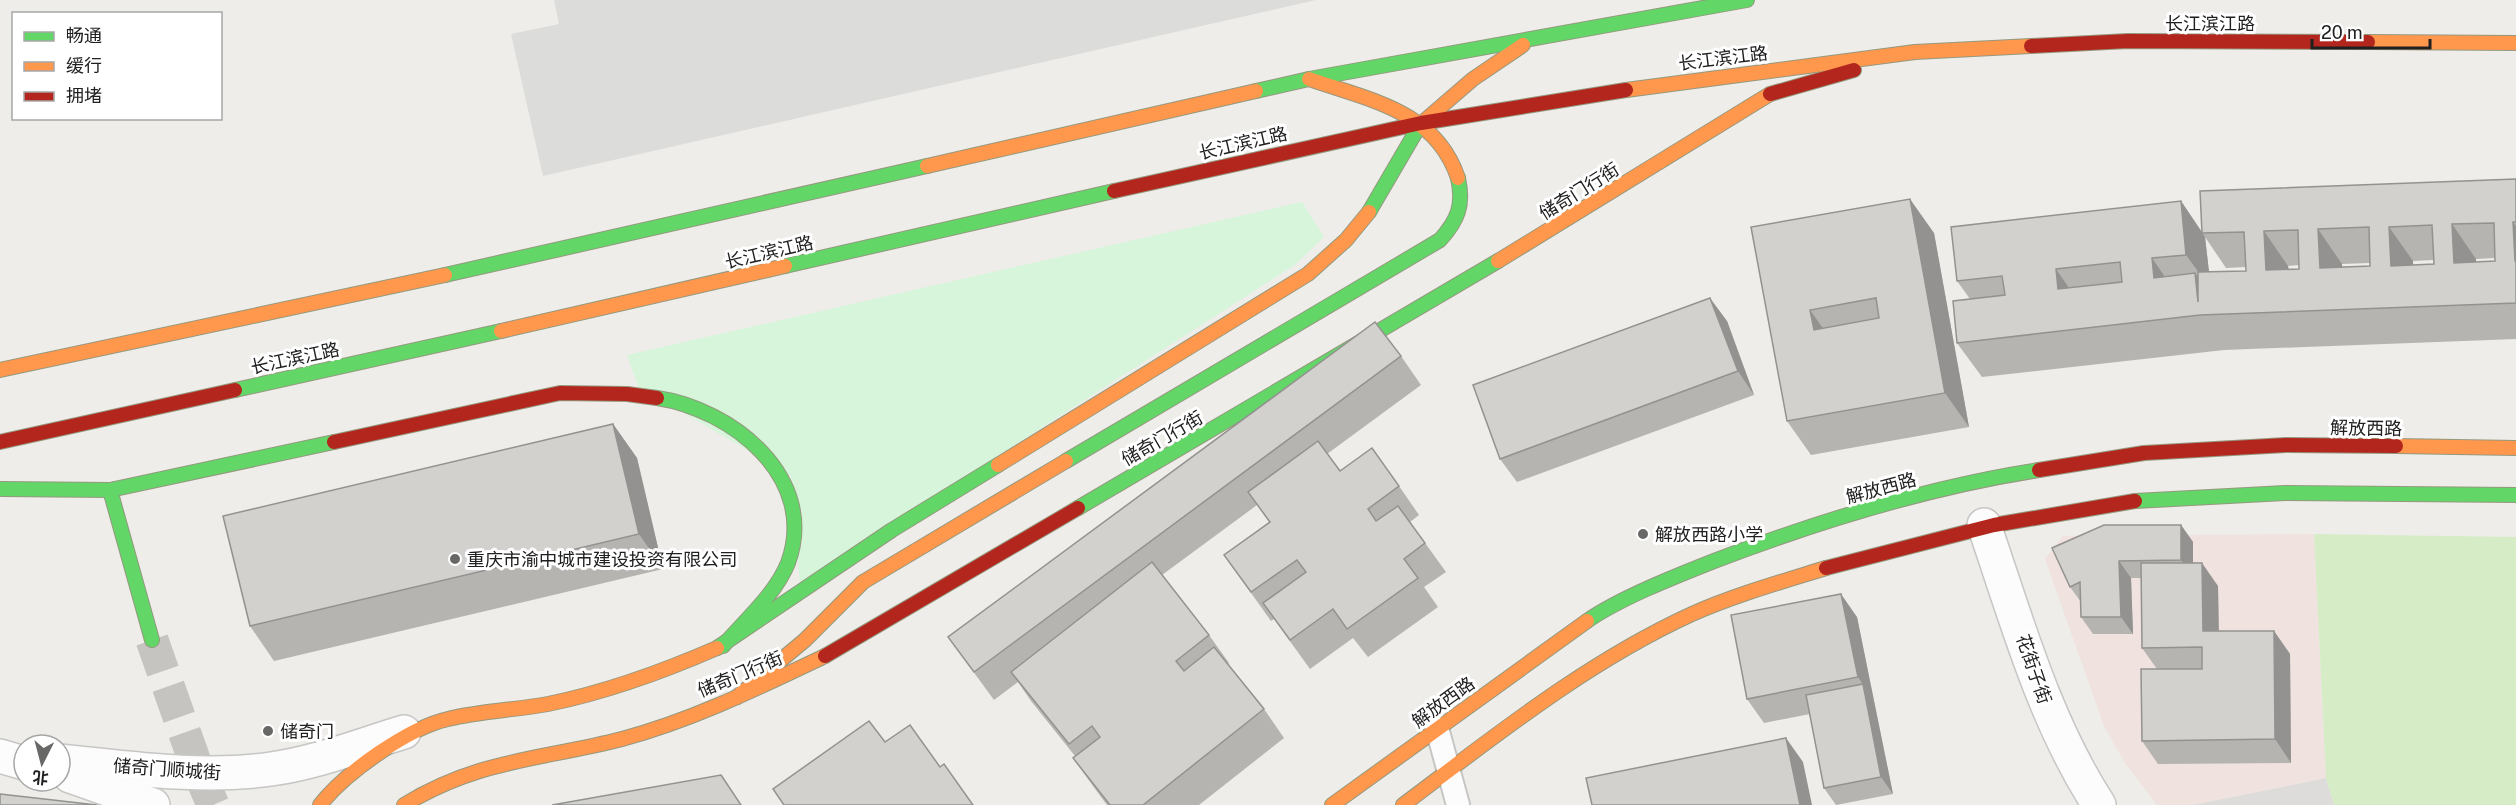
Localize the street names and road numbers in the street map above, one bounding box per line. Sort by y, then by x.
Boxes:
street label: 长江滨江路 [2165,13,2255,34]
street label: 长江滨江路 [1677,42,1769,74]
street label: 长江滨江路 [1197,123,1289,163]
street label: 储奇门行街 [1535,158,1623,224]
street label: 长江滨江路 [723,232,815,272]
street label: 长江滨江路 [249,338,341,378]
street label: 储奇门行街 [1118,406,1206,470]
street label: 解放西路 [2330,417,2402,439]
street label: 解放西路 [1844,469,1918,507]
street label: 花街子街 [2012,632,2056,706]
street label: 储奇门行街 [694,647,786,701]
street label: 解放西路 [1408,672,1478,732]
street label: 储奇门顺城街 [112,755,222,783]

